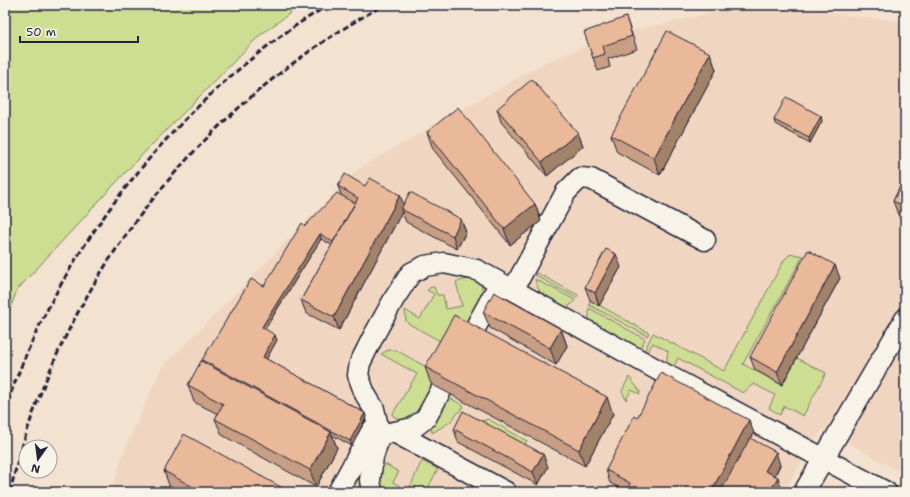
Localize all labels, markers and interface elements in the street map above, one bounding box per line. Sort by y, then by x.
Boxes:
scale bar [20,18,138,44]
text: 50 m [26,24,56,40]
north arrow [18,439,58,479]
text: N [29,460,42,477]

